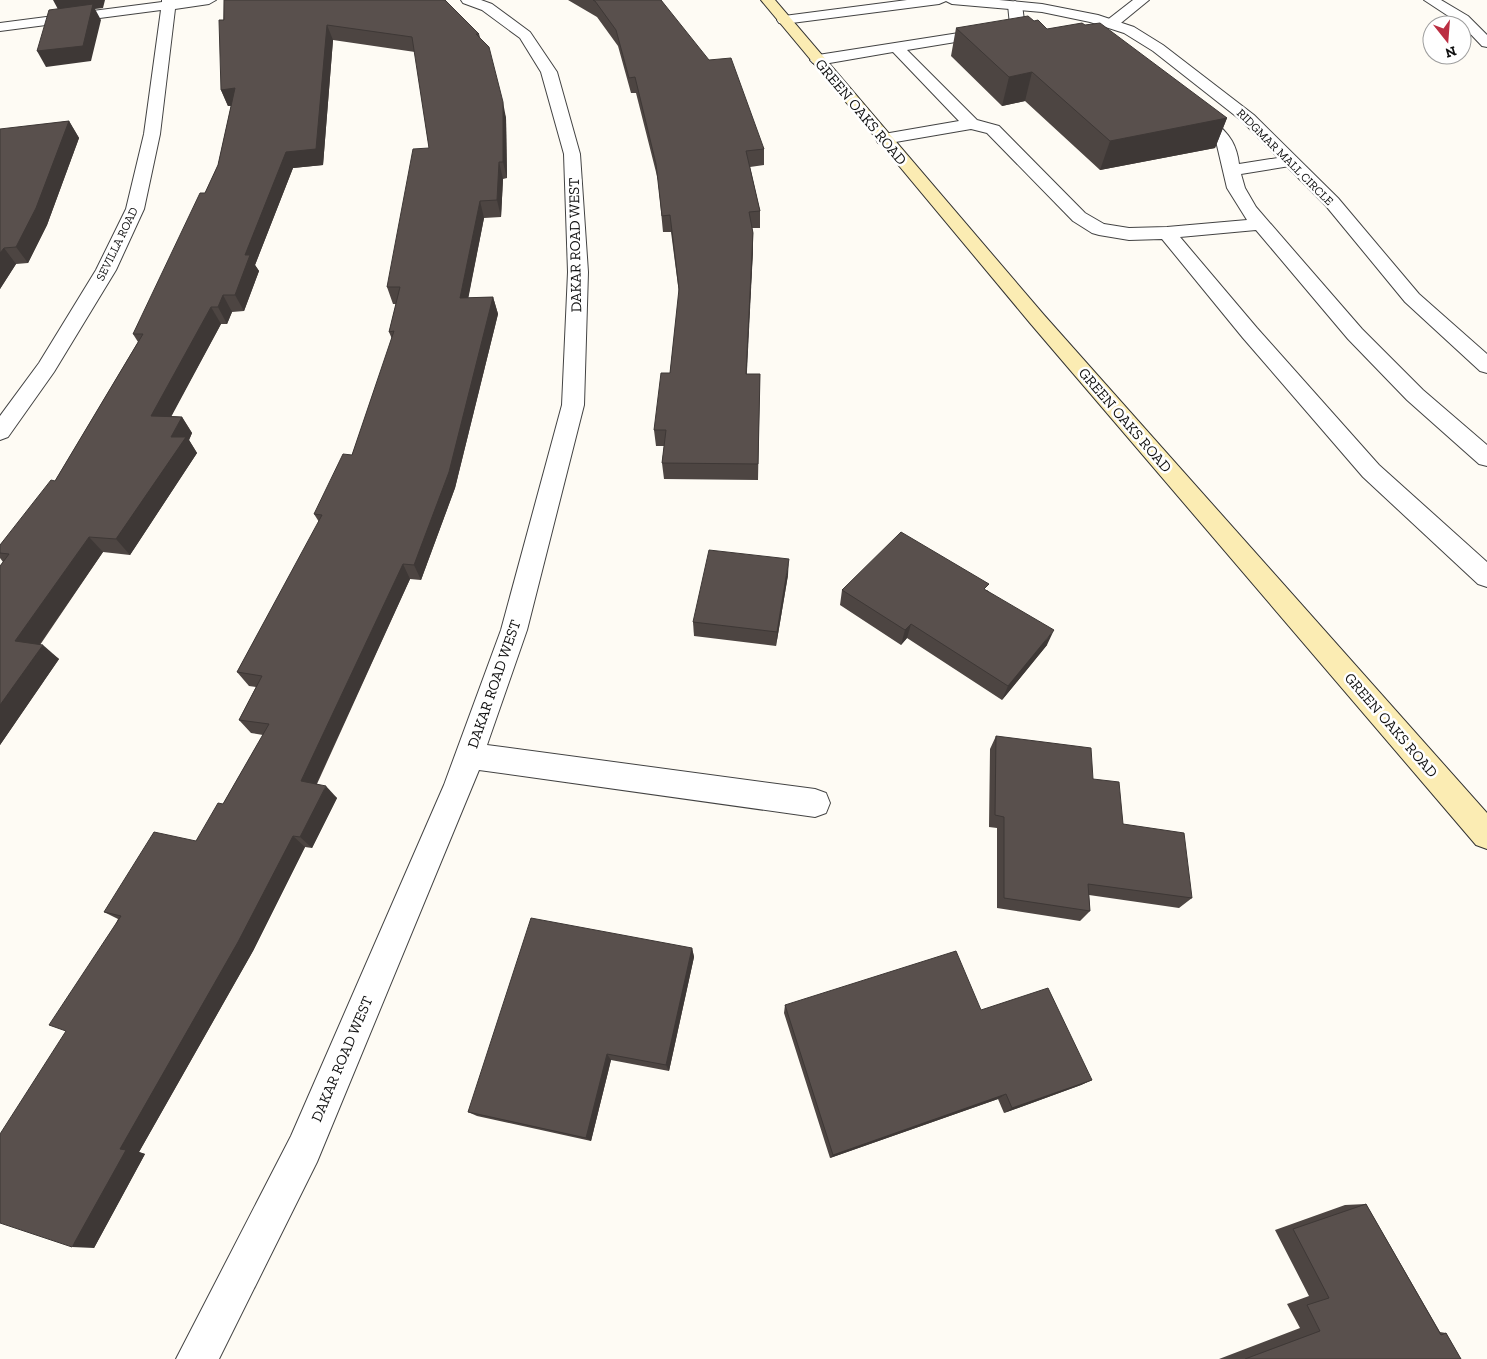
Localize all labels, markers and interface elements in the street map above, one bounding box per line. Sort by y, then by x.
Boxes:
north arrow [1422,15,1472,65]
text: N [1443,42,1458,62]
street label: GREEN OAKS ROAD [811,55,911,169]
street label: RIDGMAR MALL CIRCLE [1234,106,1336,208]
street label: DAKAR ROAD WEST [565,177,585,313]
street label: SEVILLA ROAD [93,205,141,283]
street label: GREEN OAKS ROAD [1075,364,1175,476]
street label: DAKAR ROAD WEST [464,617,524,751]
street label: GREEN OAKS ROAD [1341,669,1441,781]
street label: DAKAR ROAD WEST [307,993,377,1125]

